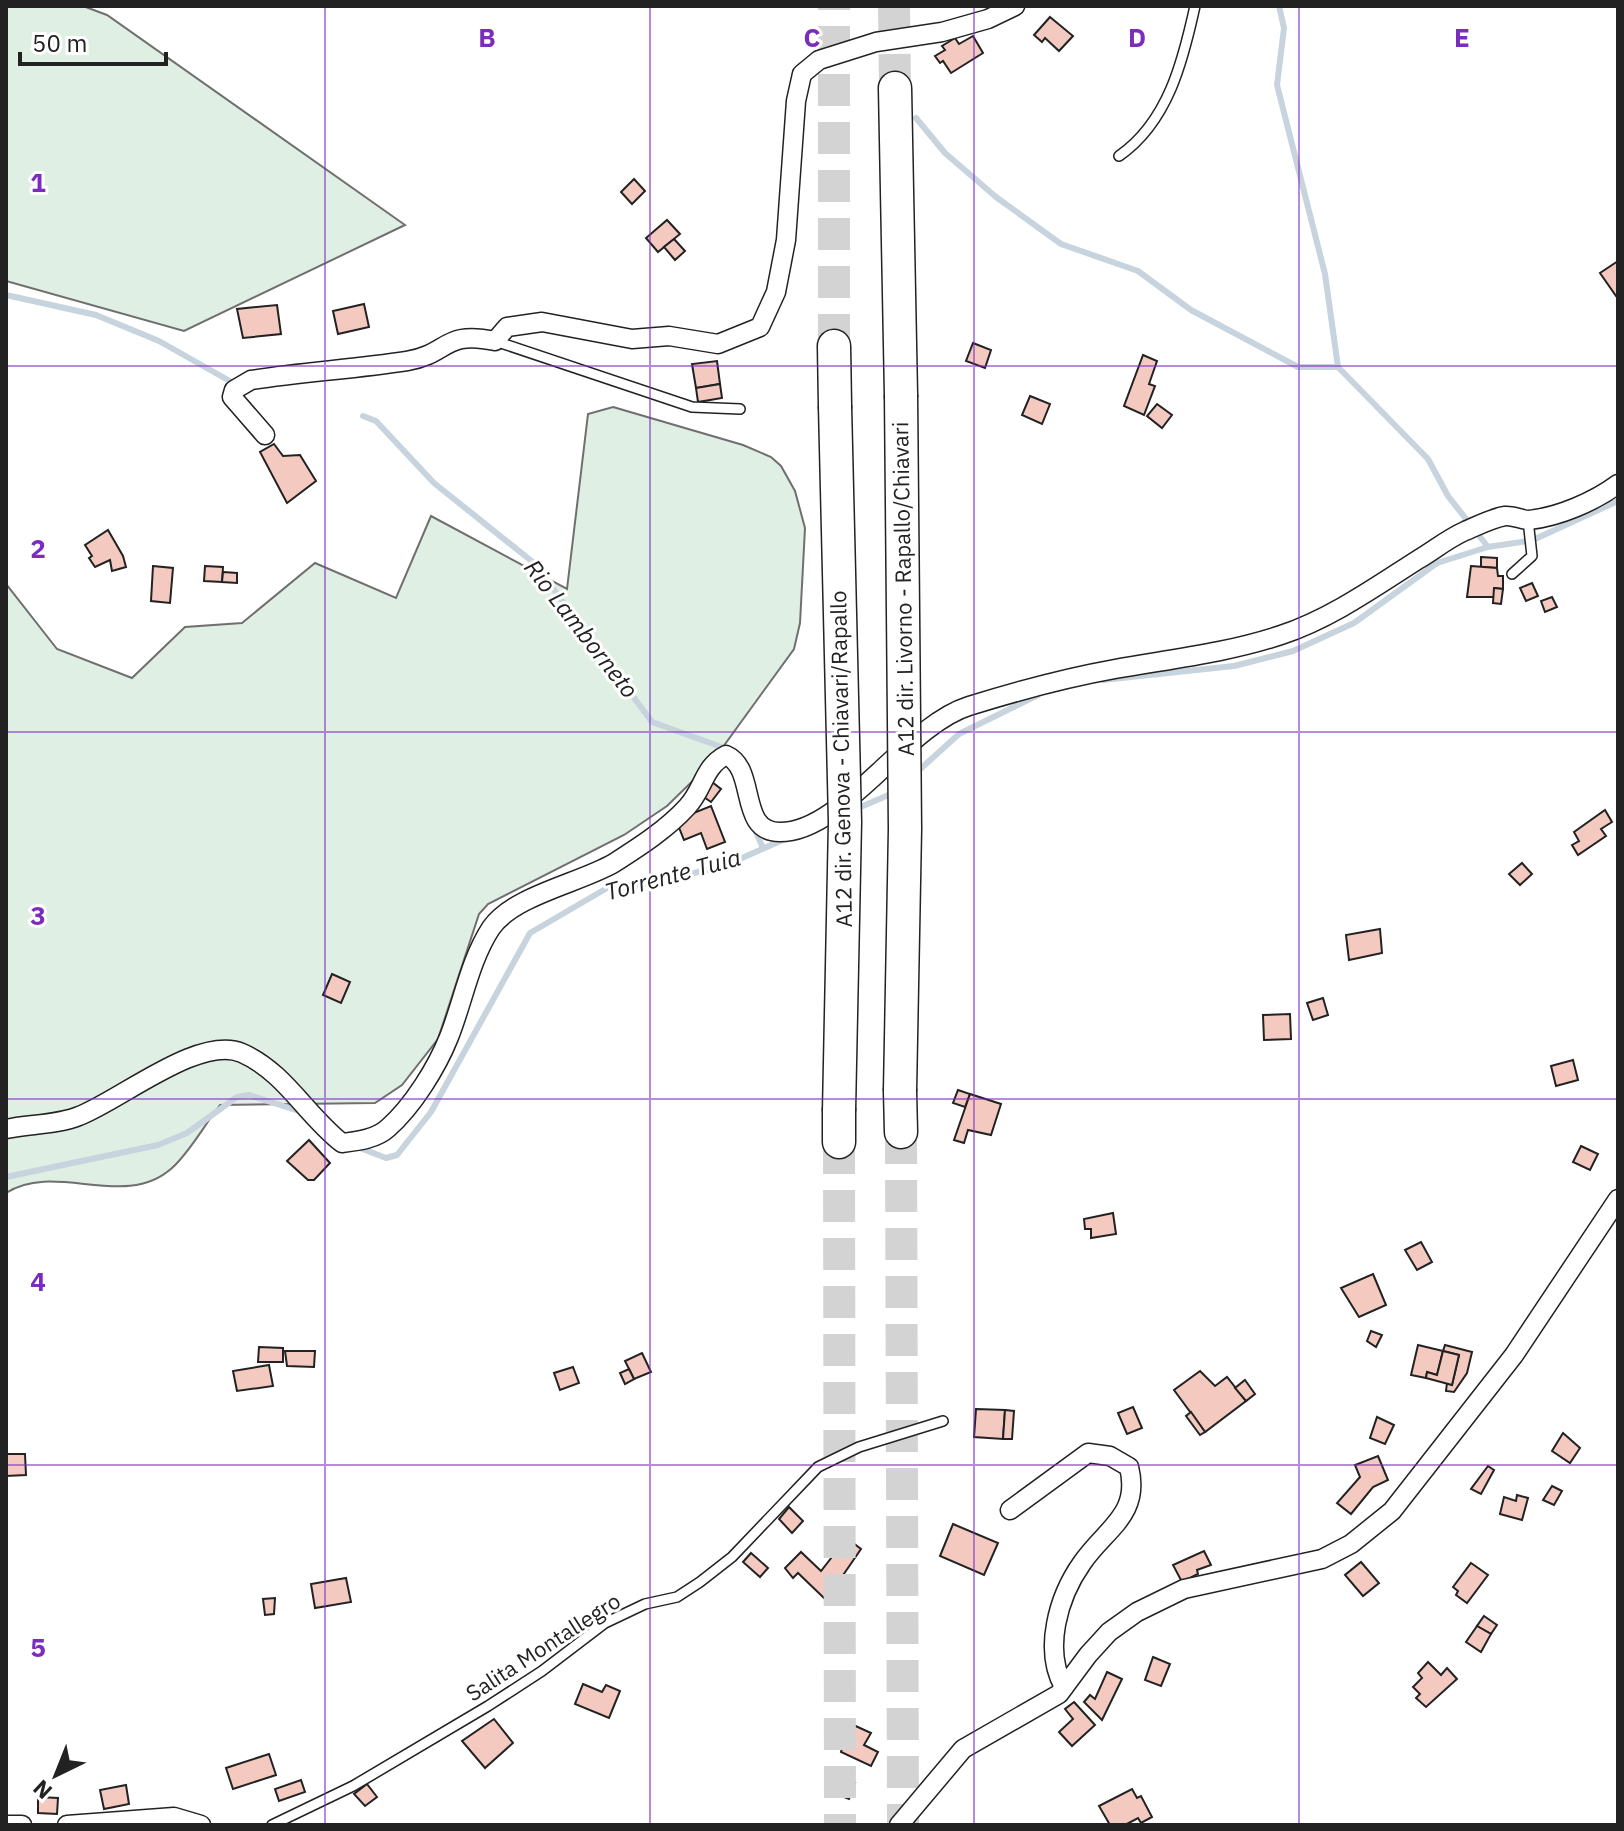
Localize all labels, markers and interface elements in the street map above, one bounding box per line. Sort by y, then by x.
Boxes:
scale bar [20,16,166,66]
text: B [478,20,496,54]
text: C [804,20,821,54]
text: D [1128,20,1146,54]
text: E [1454,20,1470,54]
text: 50 m [32,27,87,59]
text: 1 [30,165,46,199]
street label: A12 dir. Livorno - Rapallo/Chiavari [885,421,920,757]
text: 2 [30,531,46,565]
water label: Rio Lamborneto [517,552,646,704]
street label: A12 dir. Genova - Chiavari/Rapallo [823,590,858,928]
water label: Torrente Tuia [601,841,744,908]
text: 3 [30,898,46,932]
text: 4 [30,1264,46,1298]
street label: Salita Montallegro [460,1586,626,1707]
text: 5 [30,1630,46,1664]
north arrow [16,1735,96,1815]
text: N [26,1774,58,1806]

